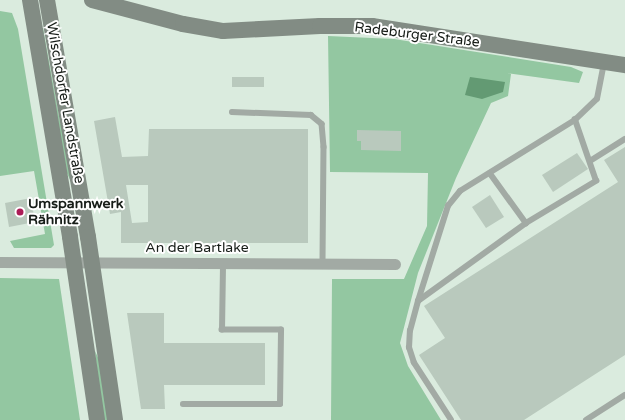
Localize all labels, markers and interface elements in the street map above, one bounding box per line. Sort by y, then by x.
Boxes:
street label: Radeburger Straße [353,19,481,51]
street label: Wilschdorfer Landstraße [43,21,87,185]
place label: Umspannwerk Rähnitz [28,196,123,228]
marker: Umspannwerk Rähnitz [15,207,25,217]
street label: An der Bartlake [145,240,249,256]

